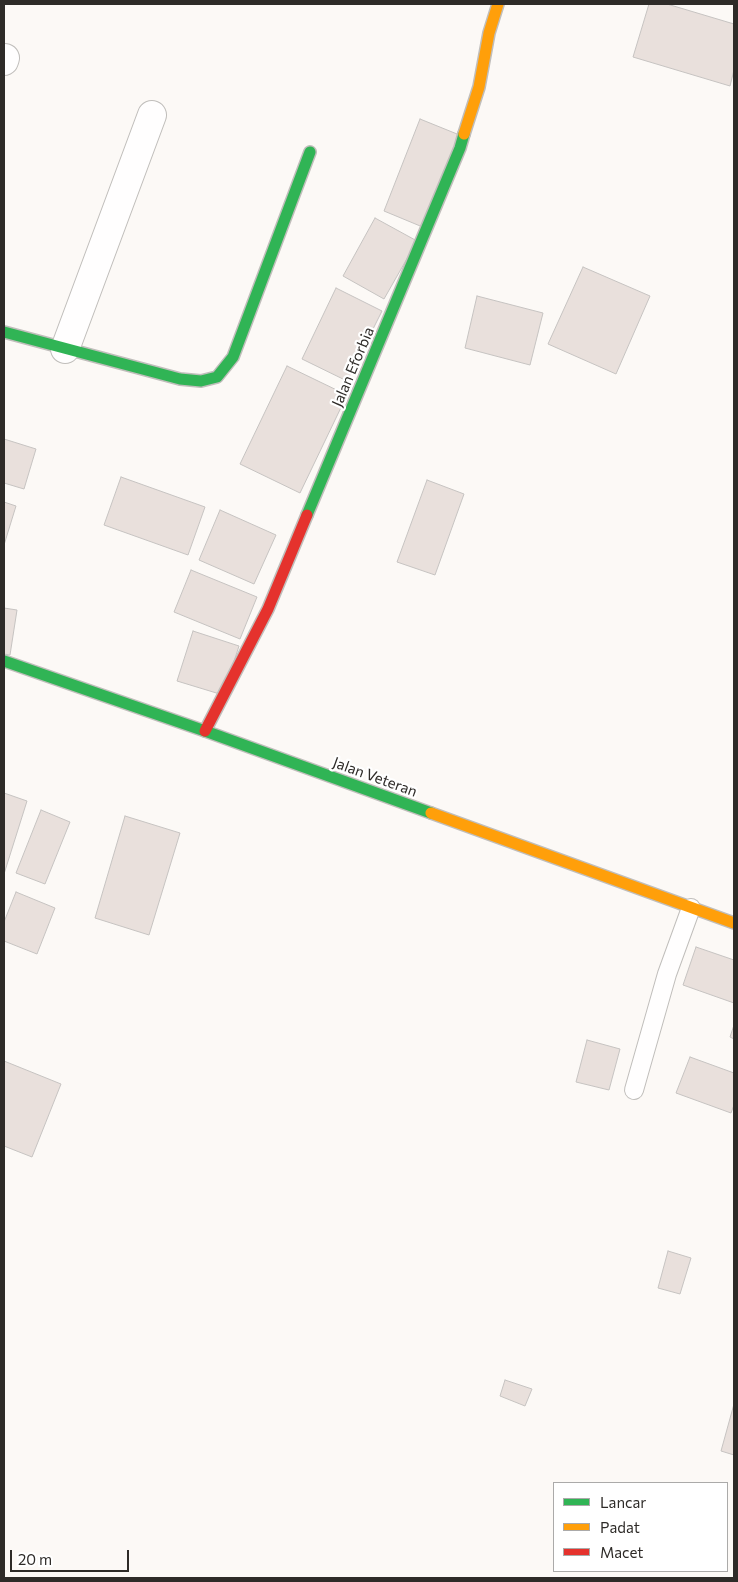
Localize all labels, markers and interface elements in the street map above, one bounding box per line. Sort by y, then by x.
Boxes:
street label: Jalan Eforbia [328,324,378,410]
street label: Jalan Veteran [330,753,420,801]
legend [553,1482,728,1572]
text: Lancar [600,1493,646,1511]
text: Padat [600,1518,640,1536]
scale bar [12,1540,131,1572]
text: Macet [600,1543,643,1561]
text: 20 m [18,1550,52,1568]

